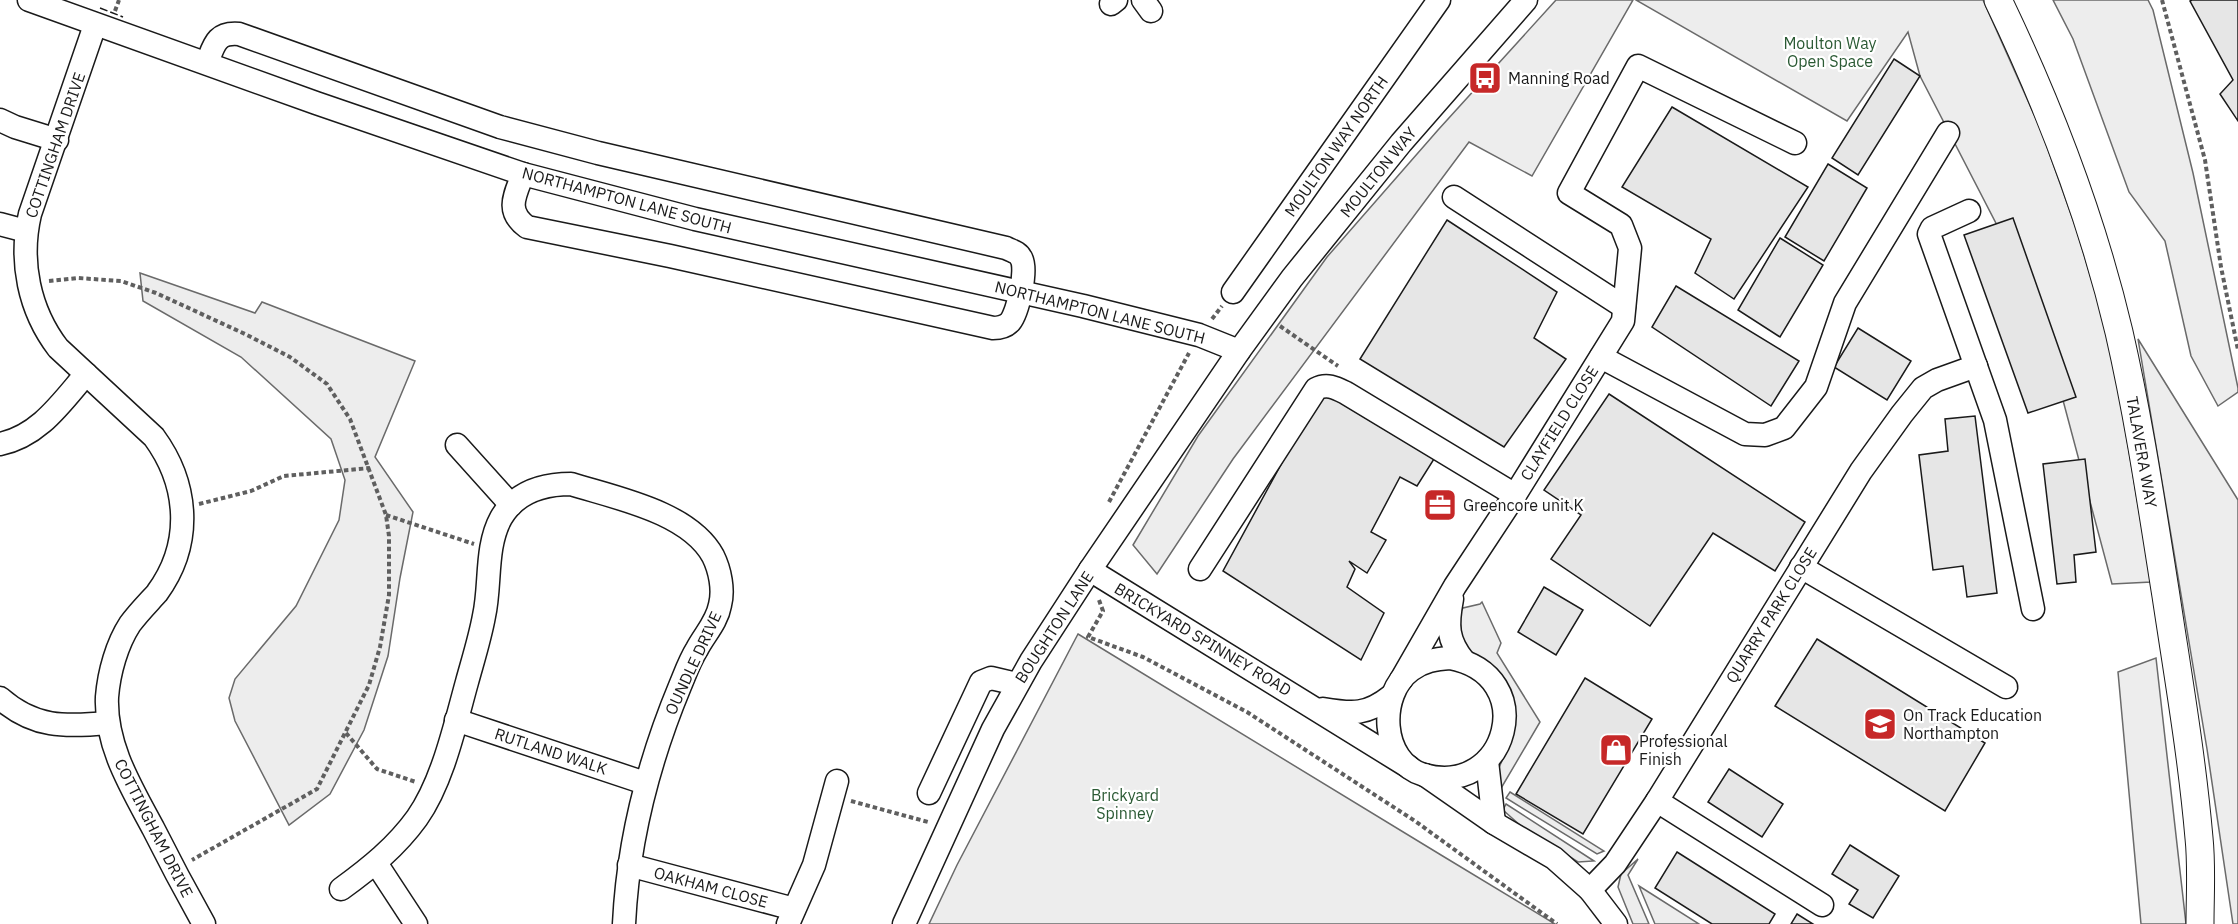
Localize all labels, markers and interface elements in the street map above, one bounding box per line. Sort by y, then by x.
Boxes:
park label: Moulton Way Open Space [1783,33,1877,71]
bus stop icon: Manning Road [1467,60,1503,96]
place label: Manning Road [1508,68,1610,88]
street label: COTTINGHAM DRIVE [21,69,89,221]
street label: MOULTON WAY NORTH [1280,72,1392,220]
street label: MOULTON WAY [1336,123,1420,221]
street label: NORTHAMPTON LANE SOUTH [520,162,734,238]
street label: NORTHAMPTON LANE SOUTH [993,276,1207,348]
street label: CLAYFIELD CLOSE [1516,362,1602,484]
street label: TALAVERA WAY [2122,395,2162,510]
office icon: Greencore unit K [1422,487,1458,523]
place label: Greencore unit K [1463,495,1584,515]
street label: QUARRY PARK CLOSE [1721,543,1821,687]
street label: BOUGHTON LANE [1010,567,1098,687]
street label: BRICKYARD SPINNEY ROAD [1111,578,1295,700]
street label: OUNDLE DRIVE [660,608,726,718]
place label: On Track Education Northampton [1903,705,2042,743]
school or university icon: On Track Education Northampton [1862,706,1898,742]
street label: RUTLAND WALK [492,723,610,779]
place label: Professional Finish [1639,731,1728,769]
shop icon: Professional Finish [1598,732,1634,768]
street label: COTTINGHAM DRIVE [110,755,198,901]
park label: Brickyard Spinney [1091,785,1159,823]
street label: OAKHAM CLOSE [652,862,770,912]

